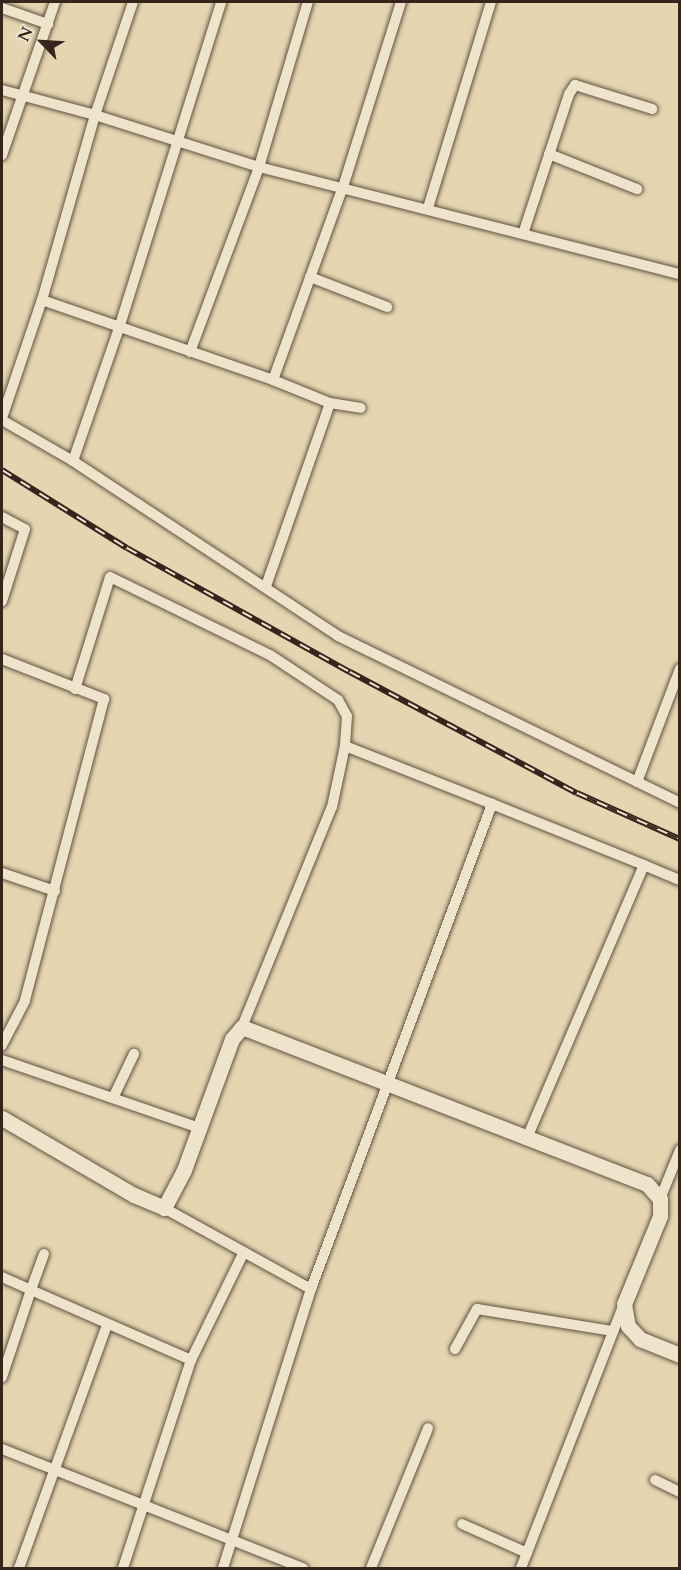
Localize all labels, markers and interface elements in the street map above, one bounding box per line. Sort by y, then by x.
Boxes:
north arrow [12,12,72,72]
text: N [13,23,39,45]

